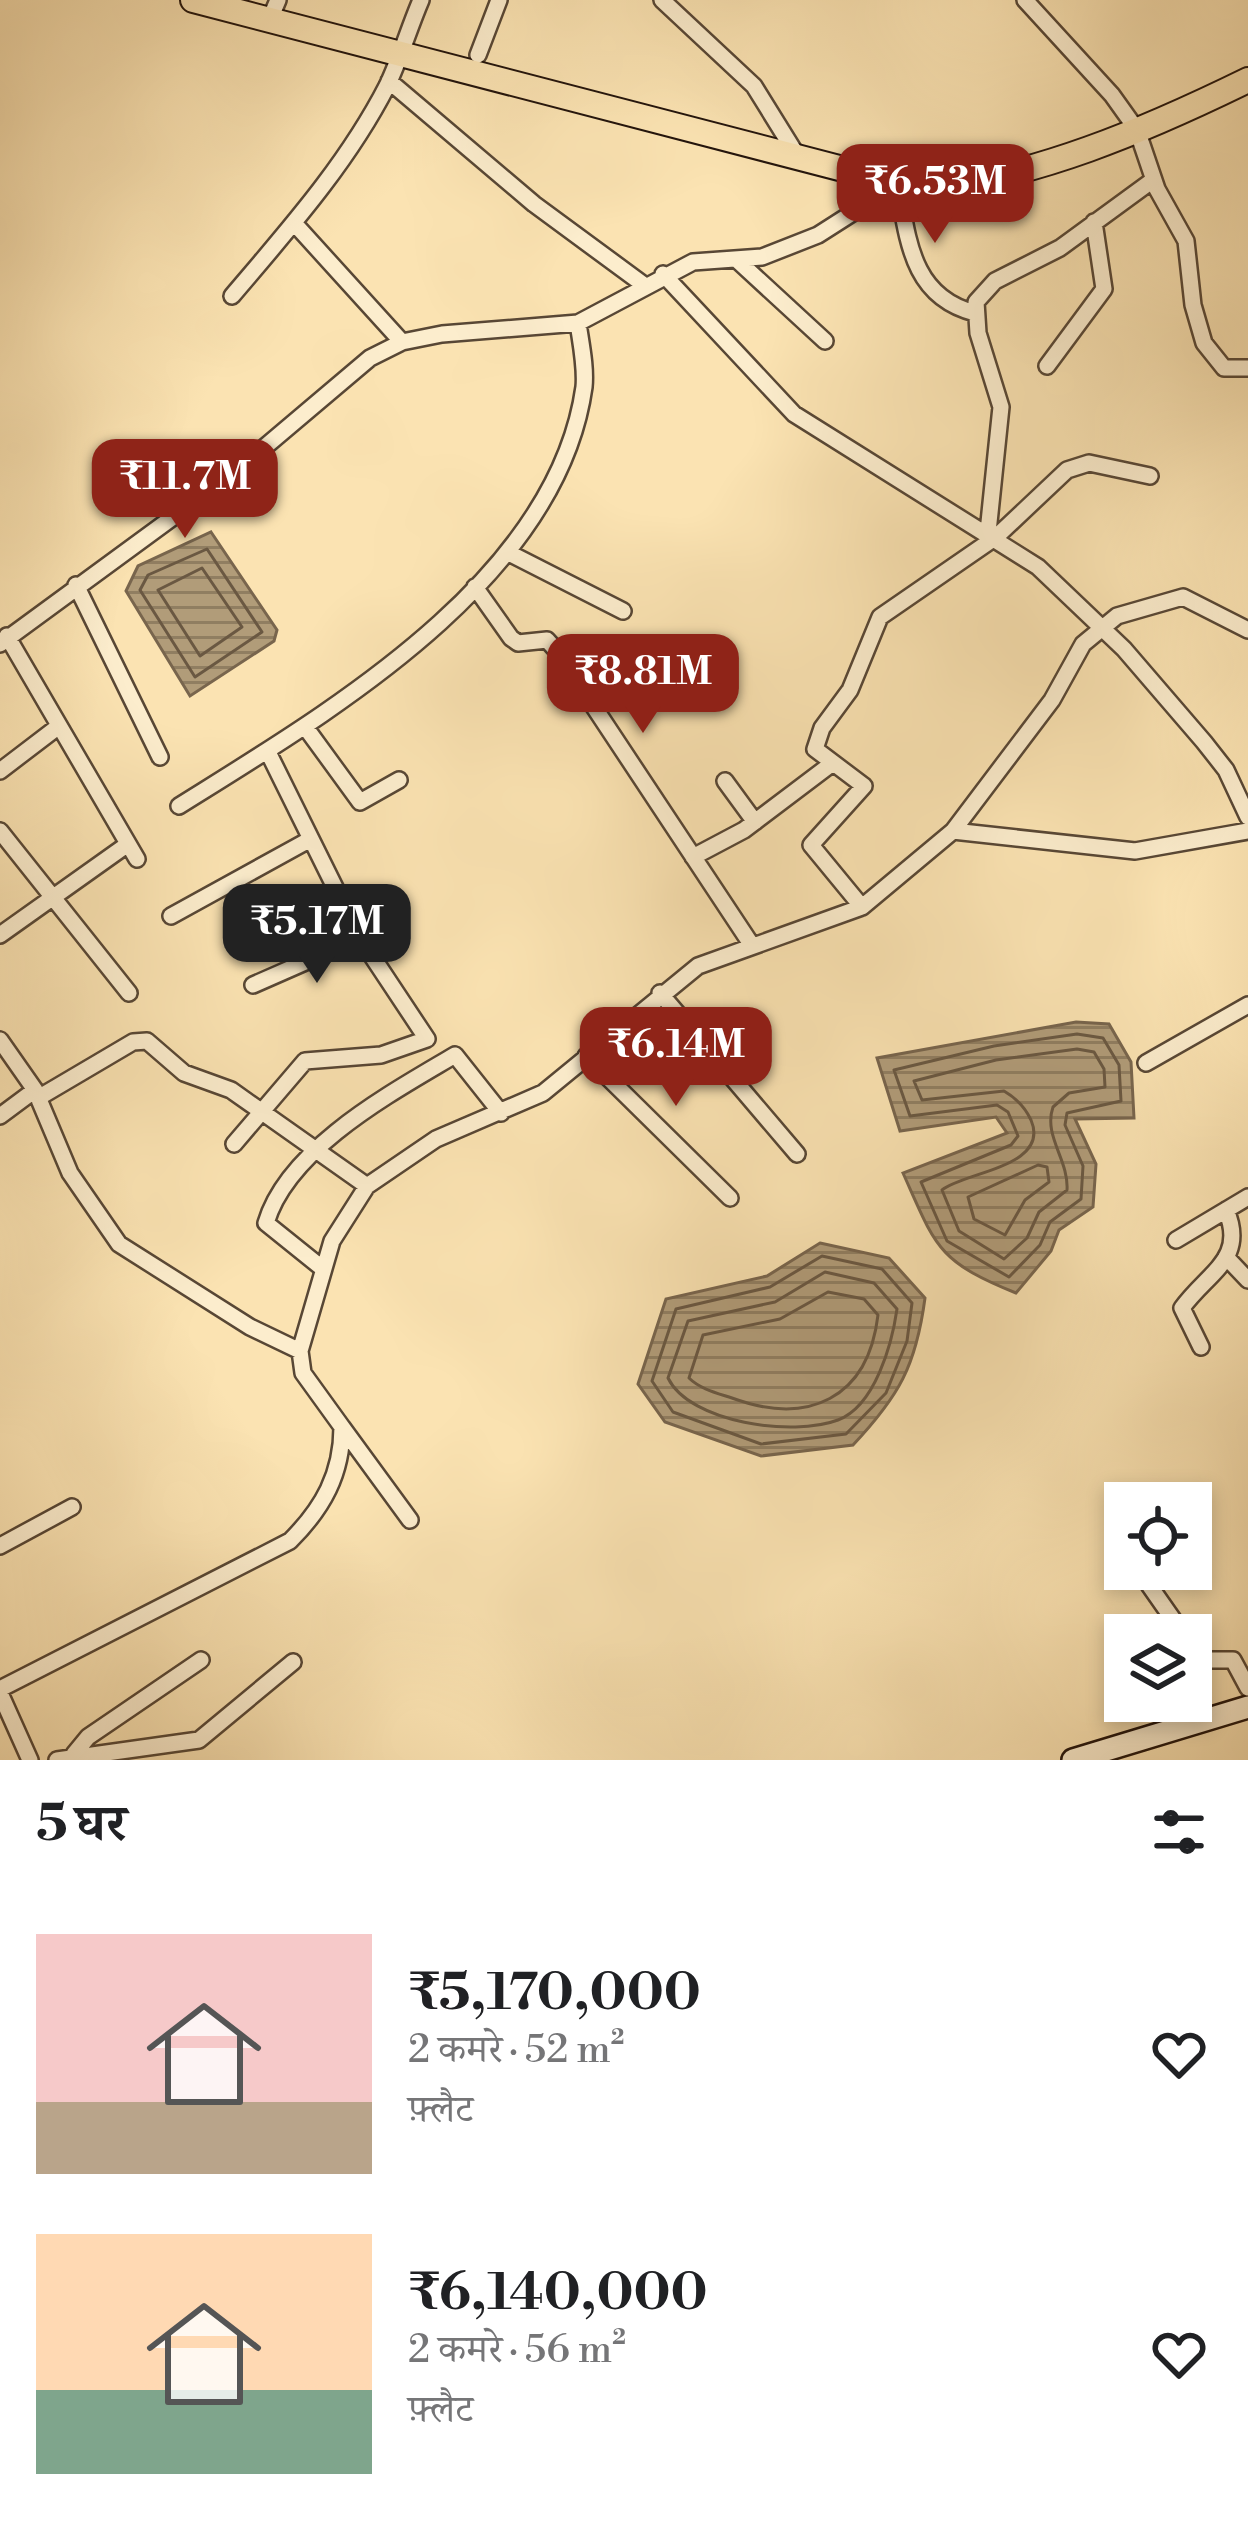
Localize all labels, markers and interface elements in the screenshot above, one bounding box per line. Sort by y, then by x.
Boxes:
pin: ₹6.53M [837,144,1033,246]
text: ₹6.53M [864,158,1006,207]
pin: ₹11.7M [87,439,283,541]
text: ₹11.7M [119,453,251,502]
pin: ₹8.81M [545,634,741,736]
text: ₹8.81M [574,648,712,697]
pin: ₹5.17M [219,884,415,986]
text: ₹5.17M [250,898,384,947]
pin: ₹6.14M [578,1007,774,1109]
text: ₹6.14M [607,1021,745,1070]
map controls [1104,1482,1212,1722]
button: locate [1104,1482,1212,1590]
button: layers [1104,1614,1212,1722]
text: 5 घर [36,1793,126,1857]
icon: filters [1146,1799,1212,1865]
text: ₹5,170,000 [408,1962,701,2026]
icon: home [132,1982,276,2126]
icon: heart [1146,2021,1212,2087]
text: 2 कमरे · 52 m² [408,2026,624,2075]
text: फ़्लैट [408,2086,473,2135]
text: ₹6,140,000 [408,2262,708,2326]
icon: home [132,2282,276,2426]
icon: heart [1146,2321,1212,2387]
text: 2 कमरे · 56 m² [408,2326,626,2375]
text: फ़्लैट [408,2386,473,2435]

